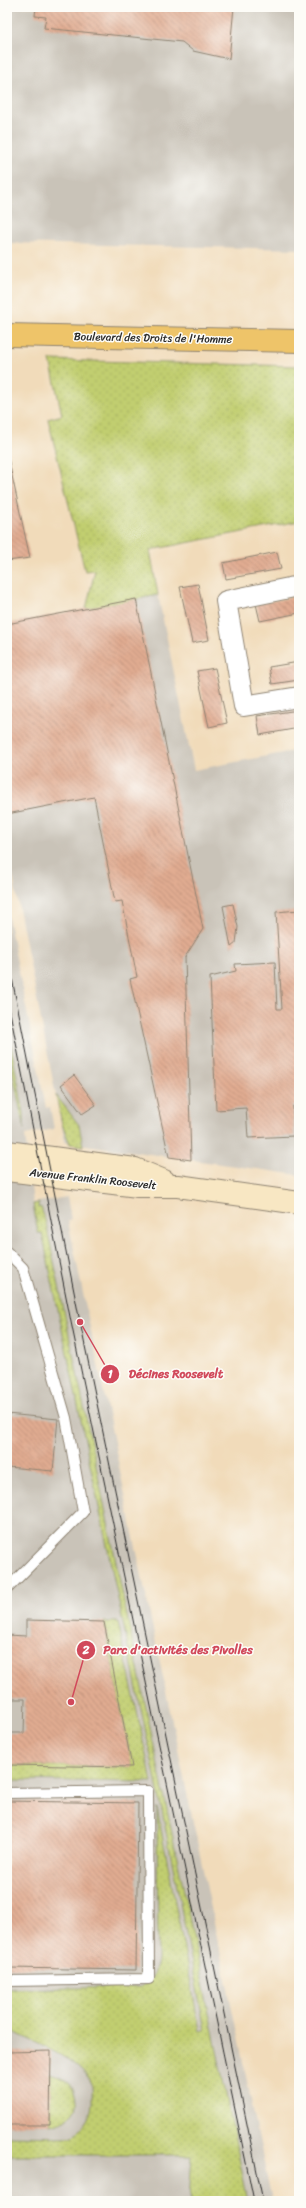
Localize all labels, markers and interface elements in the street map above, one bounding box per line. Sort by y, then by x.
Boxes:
street label: Boulevard des Droits de l'Homme [74,327,233,349]
street label: Avenue Franklin Roosevelt [28,1163,158,1195]
callout: Décines Roosevelt [100,1362,231,1386]
text: 1 [107,1363,113,1385]
text: Décines Roosevelt [129,1363,224,1385]
callout: Parc d'activités des Pivolles [76,1638,260,1662]
text: 2 [82,1639,90,1661]
text: Parc d'activités des Pivolles [103,1639,253,1661]

